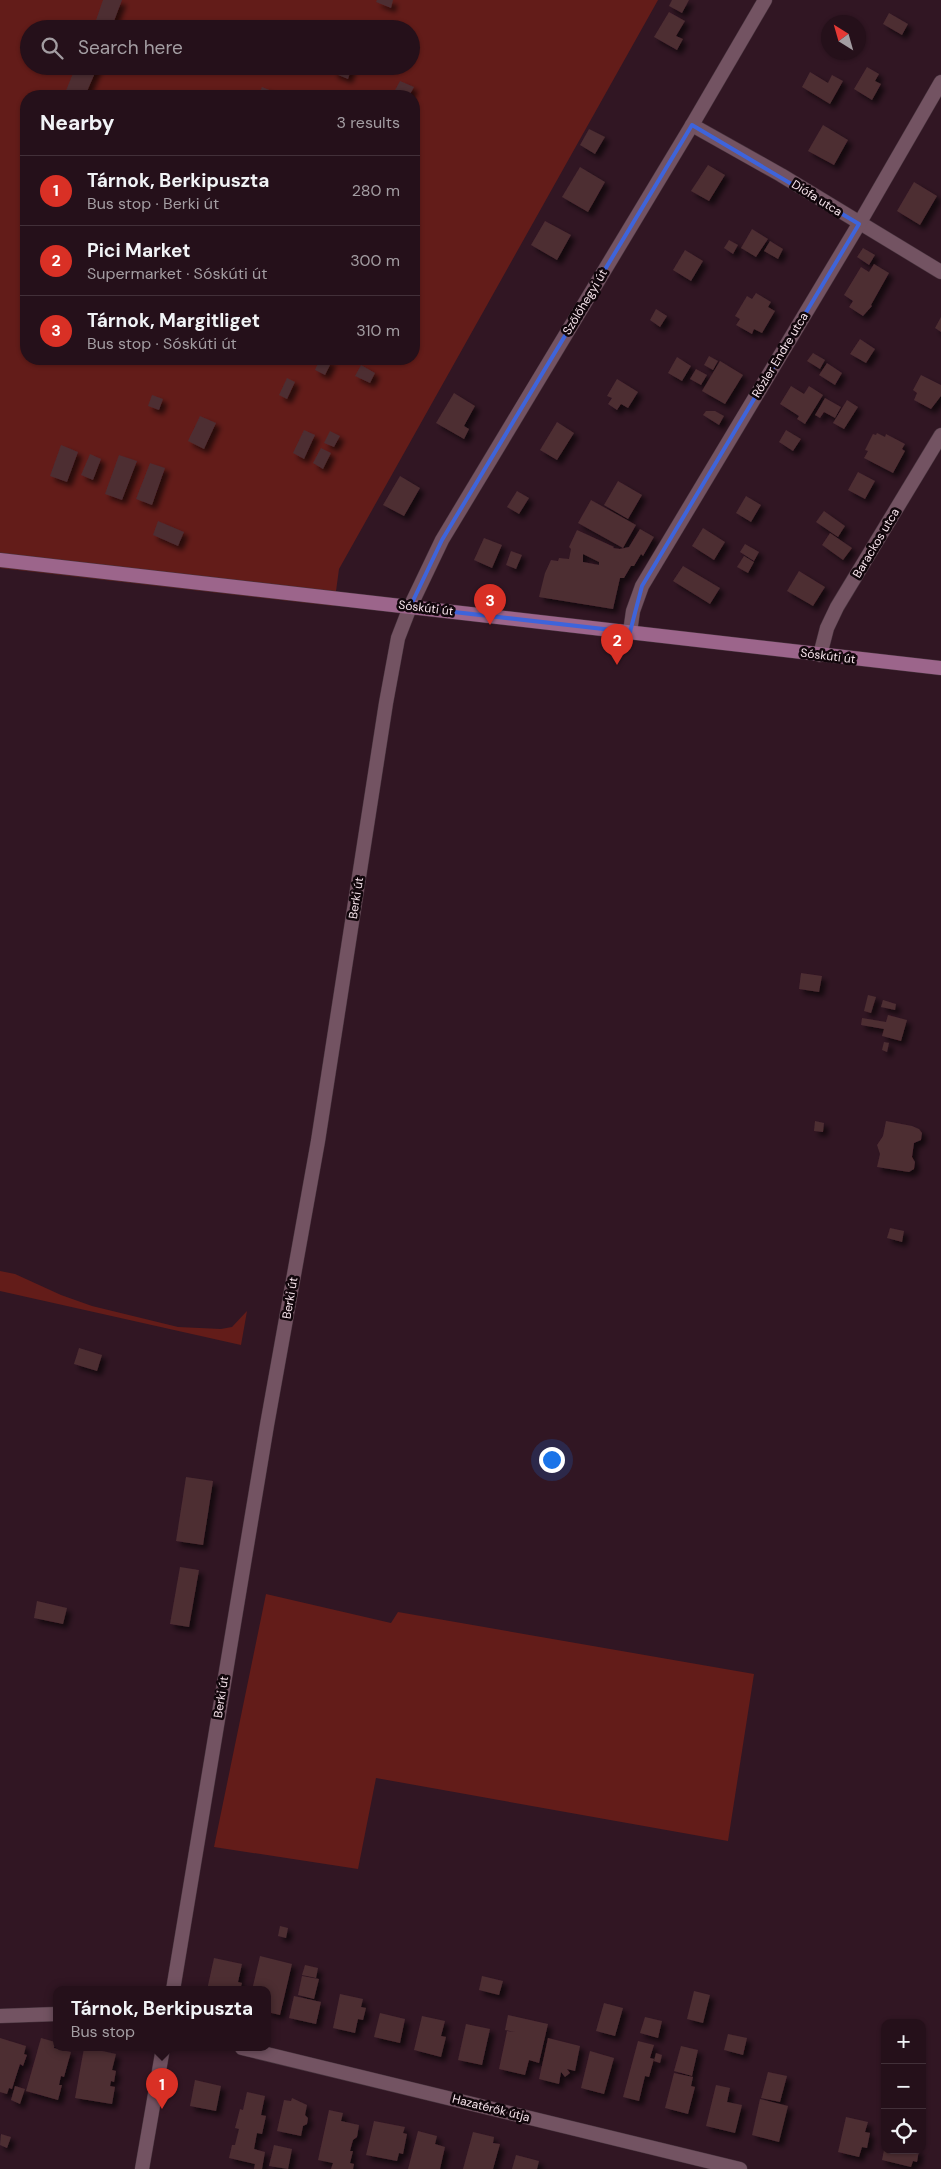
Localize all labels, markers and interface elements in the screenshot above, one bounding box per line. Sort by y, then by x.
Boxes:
north arrow [821,15,866,60]
search box [20,20,420,75]
icon: search [38,34,66,62]
text: Search here [78,35,183,60]
text: Nearby [40,109,114,137]
text: 3 results [337,112,400,133]
text: Tárnok, Berkipuszta [87,168,269,193]
street label: Diófa utca [789,176,845,220]
text: 1 [53,180,59,201]
text: 280 m [352,180,400,201]
text: Bus stop · Berki út [87,193,219,214]
text: Pici Market [87,238,191,263]
text: 2 [51,250,61,271]
text: 300 m [350,250,400,271]
text: Supermarket · Sóskúti út [87,263,267,284]
street label: Szőlőhegyi út [559,266,611,338]
text: Tárnok, Margitliget [87,308,260,333]
street label: Rőzler Endre utca [748,309,812,401]
text: 3 [51,320,61,341]
text: 310 m [356,320,400,341]
text: Bus stop · Sóskúti út [87,333,237,354]
street label: Barackos utca [849,505,903,581]
pin: 3 [474,584,506,625]
street label: Sóskúti út [398,597,455,619]
pin: 2 [601,624,633,665]
street label: Sóskúti út [800,645,857,667]
street label: Berki út [345,876,367,920]
street label: Berki út [278,1276,302,1320]
your location [539,1447,565,1473]
street label: Berki út [210,1675,232,1719]
popup [53,1986,271,2051]
text: Tárnok, Berkipuszta [71,1996,253,2021]
map controls [881,2019,926,2154]
button: + [881,2019,926,2064]
text: Bus stop [71,2021,135,2042]
button: − [881,2064,926,2109]
pin: 1 [146,2068,178,2109]
street label: Hazatérők útja [450,2091,532,2125]
button: locate [881,2109,926,2154]

